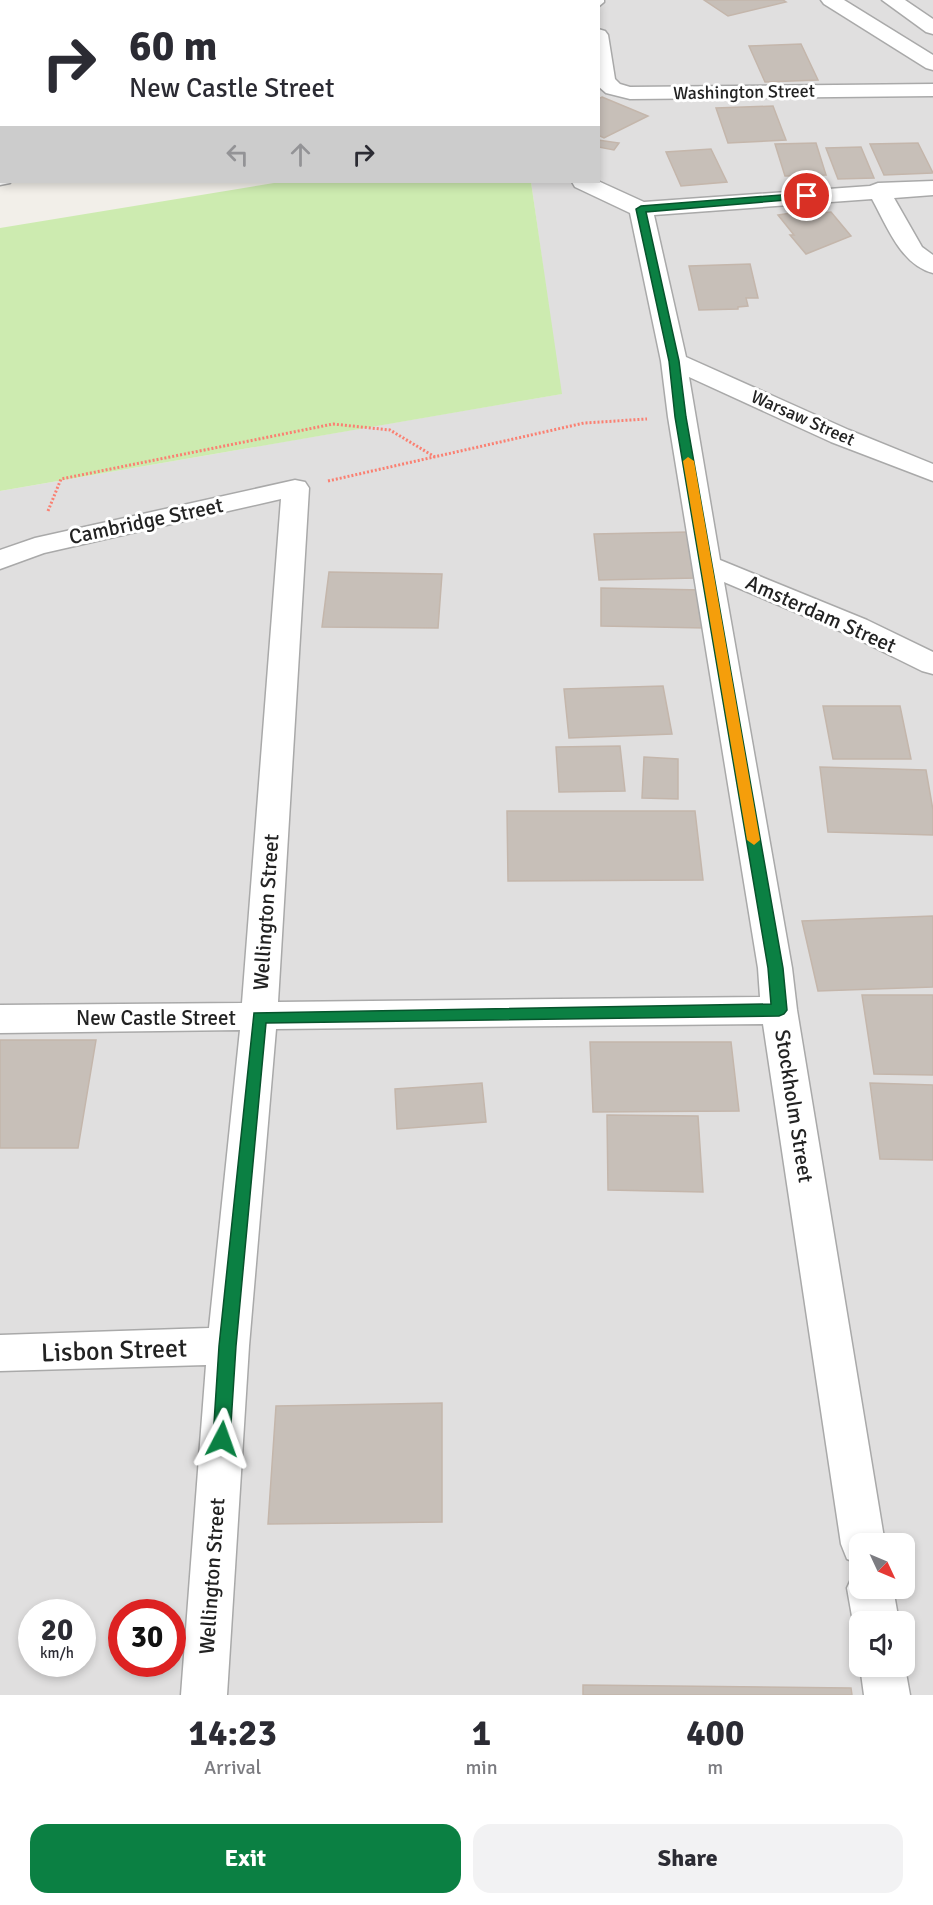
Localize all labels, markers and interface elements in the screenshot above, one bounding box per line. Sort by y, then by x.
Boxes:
text: 60 m [129,21,218,72]
icon: right [30,24,108,102]
text: New Castle Street [129,72,335,105]
street label: Washington Street [673,80,815,104]
icon: left [221,138,254,171]
icon: ahead [284,138,317,171]
icon: right [347,138,380,171]
pin [781,170,832,221]
icon: arrive [790,179,823,212]
street label: Warsaw Street [748,385,858,451]
street label: Cambridge Street [67,492,225,550]
street label: Amsterdam Street [742,569,900,659]
street label: Wellington Street [248,833,284,991]
street label: New Castle Street [76,1005,236,1031]
street label: Stockholm Street [769,1028,819,1184]
street label: Lisbon Street [40,1332,188,1370]
position arrow [190,1407,254,1471]
street label: Wellington Street [194,1497,230,1655]
north arrow [849,1533,915,1599]
map controls [849,1533,915,1677]
speed limit sign: 30 [108,1599,186,1677]
button: sound [849,1611,915,1677]
text: 20 [41,1612,73,1649]
text: km/h [40,1644,74,1662]
text: 14:23 [189,1711,277,1756]
text: 1 [472,1711,491,1756]
text: 400 [686,1711,744,1756]
text: Arrival [204,1755,261,1780]
text: min [465,1755,498,1780]
text: m [707,1755,723,1780]
button: Exit [30,1824,461,1893]
button: Share [473,1824,903,1893]

